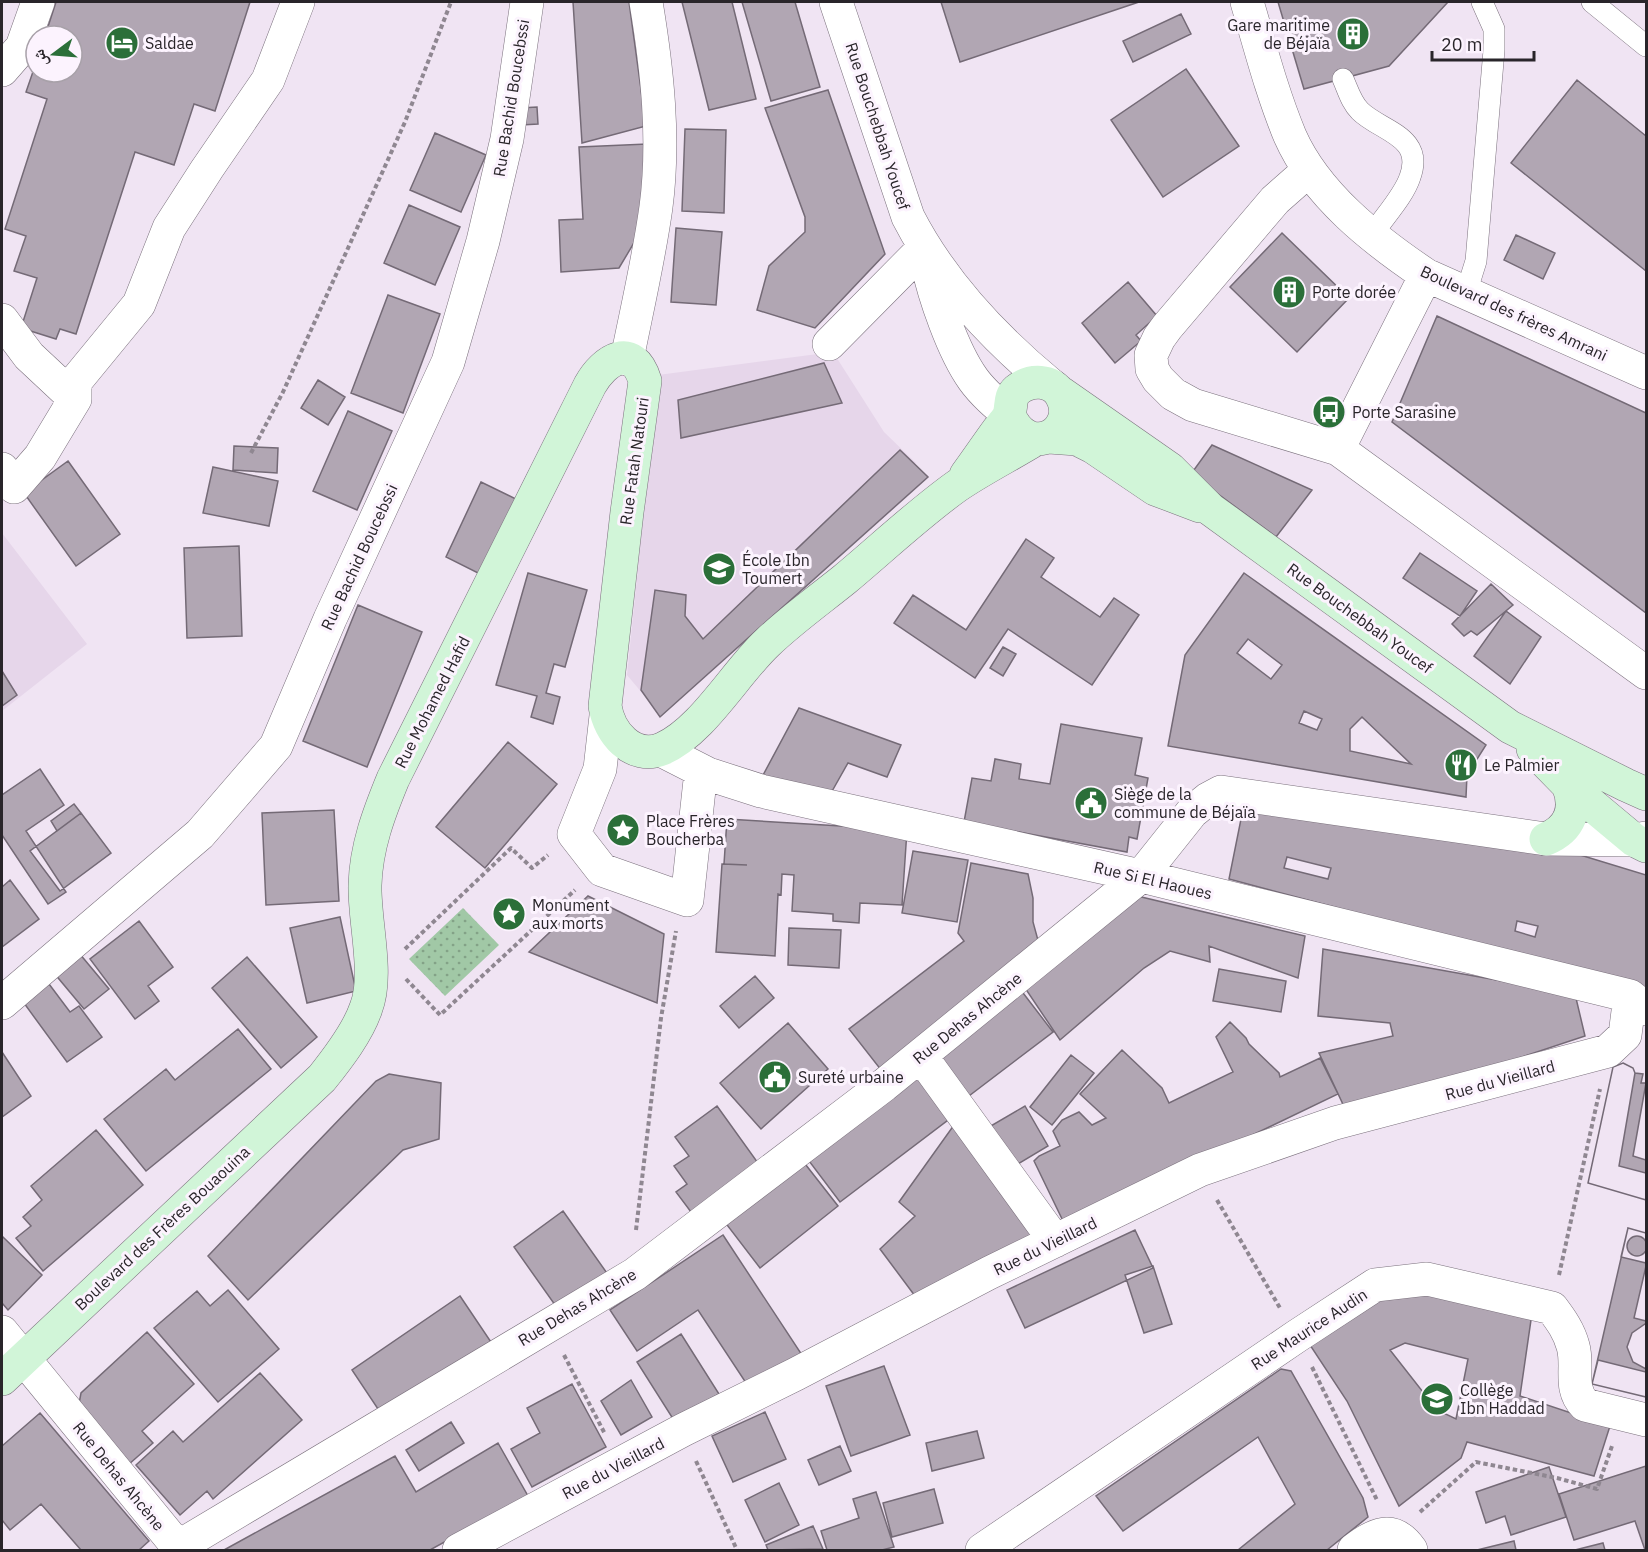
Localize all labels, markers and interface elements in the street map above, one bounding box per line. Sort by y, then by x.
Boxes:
place label: Gare maritime de Béjaïa [1227,15,1330,53]
building icon: Gare maritime de Béjaïa [1335,16,1371,52]
street label: Rue Bachid Boucebssi [489,18,533,178]
north arrow [24,24,84,84]
scale bar [1432,24,1534,62]
hotel icon: Saldae [104,25,140,61]
place label: Saldae [145,33,194,53]
text: 20 m [1441,33,1483,56]
street label: Rue Bouchebbah Youcef [841,40,915,212]
text: ش [28,47,52,69]
street label: Boulevard des frères Amrani [1417,261,1611,365]
building icon: Porte dorée [1271,274,1307,310]
place label: Porte dorée [1312,282,1396,302]
bus stop icon: Porte Sarasine [1311,394,1347,430]
street label: Rue Fatah Natouri [615,396,653,526]
place label: Porte Sarasine [1352,402,1456,422]
street label: Rue Bachid Boucebssi [316,481,402,633]
place label: École Ibn Toumert [742,549,810,588]
school or university icon: École Ibn Toumert [701,551,737,587]
street label: Rue Bouchebbah Youcef [1283,558,1437,678]
street label: Rue Mohamed Hafid [390,633,474,771]
restaurant icon: Le Palmier [1443,747,1479,783]
place label: Le Palmier [1484,755,1560,775]
place label: Siège de la commune de Béjaïa [1114,784,1256,822]
public building icon: Siège de la commune de Béjaïa [1073,785,1109,821]
place label: Place Frères Boucherba [646,811,735,849]
place icon: Place Frères Boucherba [605,812,641,848]
street label: Rue Si El Haoues [1092,857,1214,903]
place label: Monument aux morts [532,895,610,933]
place icon: Monument aux morts [491,896,527,932]
street label: Rue Dehas Ahcène [908,968,1026,1068]
street label: Rue du Vieillard [1443,1056,1557,1104]
public building icon: Sureté urbaine [757,1059,793,1095]
place label: Sureté urbaine [798,1067,904,1087]
street label: Boulevard des Frères Bouaouina [70,1141,254,1315]
street label: Rue du Vieillard [990,1212,1100,1280]
street label: Rue Dehas Ahcène [514,1264,640,1350]
street label: Rue Maurice Audin [1247,1284,1371,1374]
place label: Collège Ibn Haddad [1460,1380,1545,1418]
school or university icon: Collège Ibn Haddad [1419,1381,1455,1417]
street label: Rue Dehas Ahcène [69,1417,169,1535]
street label: Rue du Vieillard [559,1433,667,1503]

